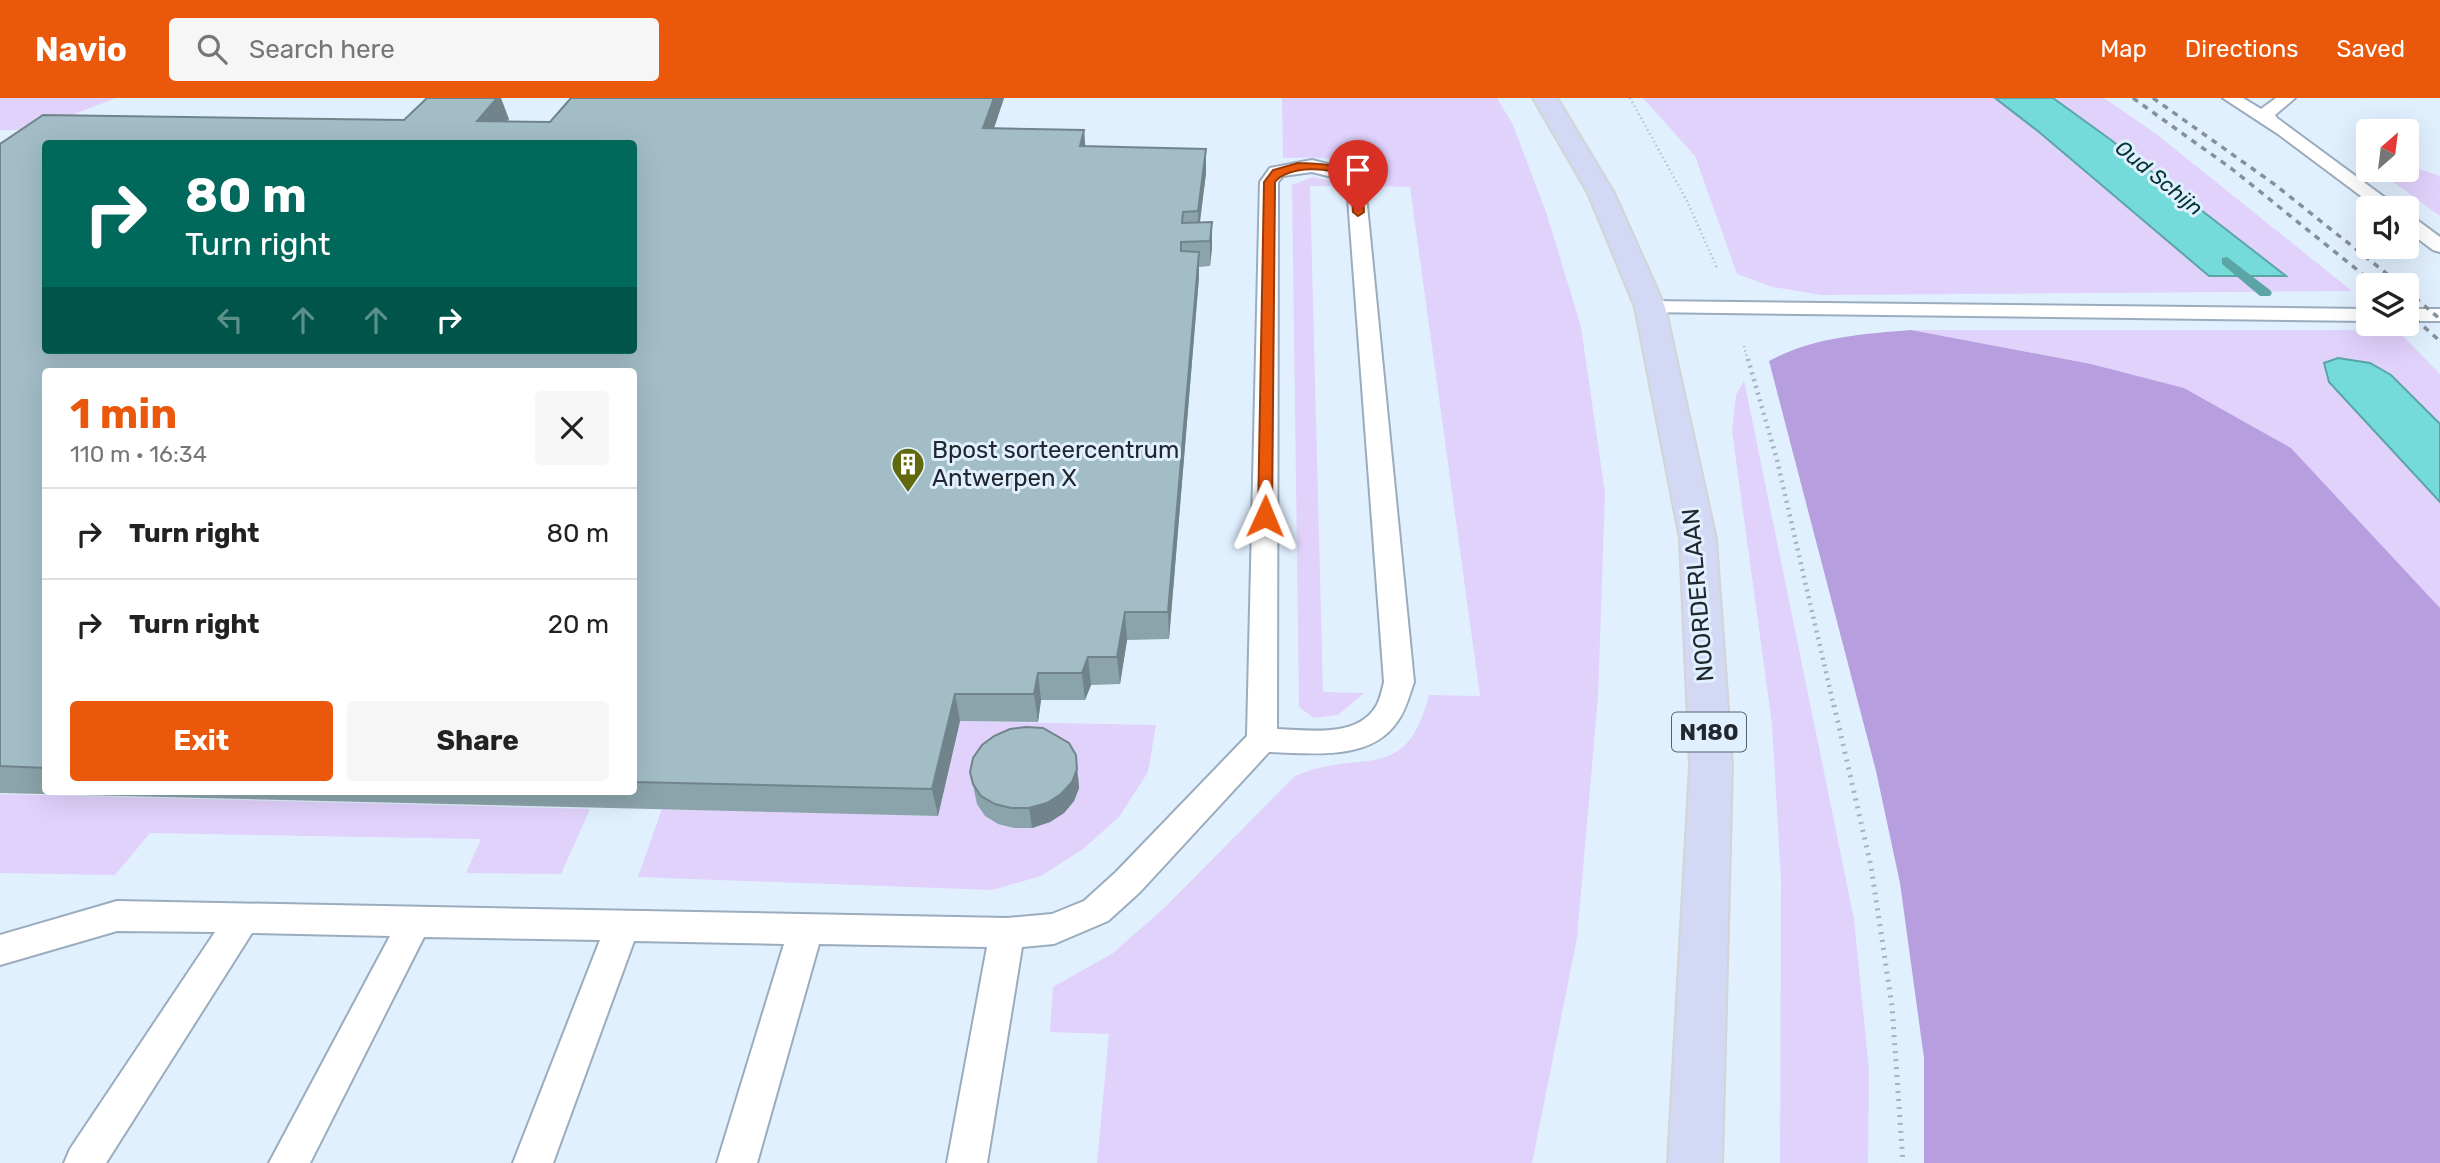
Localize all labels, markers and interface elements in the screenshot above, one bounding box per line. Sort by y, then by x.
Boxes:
search box [169,18,659,81]
text: Navio [35,30,127,69]
icon: search [193,30,231,68]
text: Search here [249,34,395,65]
text: Map [2100,35,2147,63]
text: Directions [2185,35,2298,63]
text: Saved [2336,35,2405,63]
north arrow [2356,119,2418,182]
map controls [2356,119,2419,336]
water label: Oud Schijn [2111,135,2208,220]
pin [1328,140,1388,212]
icon: arrive [1339,151,1377,189]
text: 80 m [185,166,307,224]
icon: right [70,168,161,259]
button: sound [2356,196,2419,259]
text: Turn right [185,225,330,263]
button: layers [2356,273,2419,336]
icon: left [211,301,249,339]
icon: ahead [284,301,322,339]
icon: ahead [357,301,395,339]
icon: right [430,301,468,339]
text: 1 min [70,389,177,439]
button: close [535,391,609,465]
place label: Bpost sorteercentrum Antwerpen X [932,436,1179,492]
text: 110 m · 16:34 [70,440,207,468]
building icon: Bpost sorteercentrum Antwerpen X [889,445,927,494]
position arrow [1228,479,1302,553]
street label: NOORDERLAAN [1676,507,1720,683]
icon: right [70,515,108,553]
text: Turn right [129,518,259,549]
text: 80 m [546,518,609,549]
icon: right [70,606,108,644]
text: Turn right [129,609,259,640]
text: 20 m [548,609,609,640]
button: Exit [70,701,333,781]
button: Share [347,701,609,781]
road number: N180 [1672,712,1746,752]

